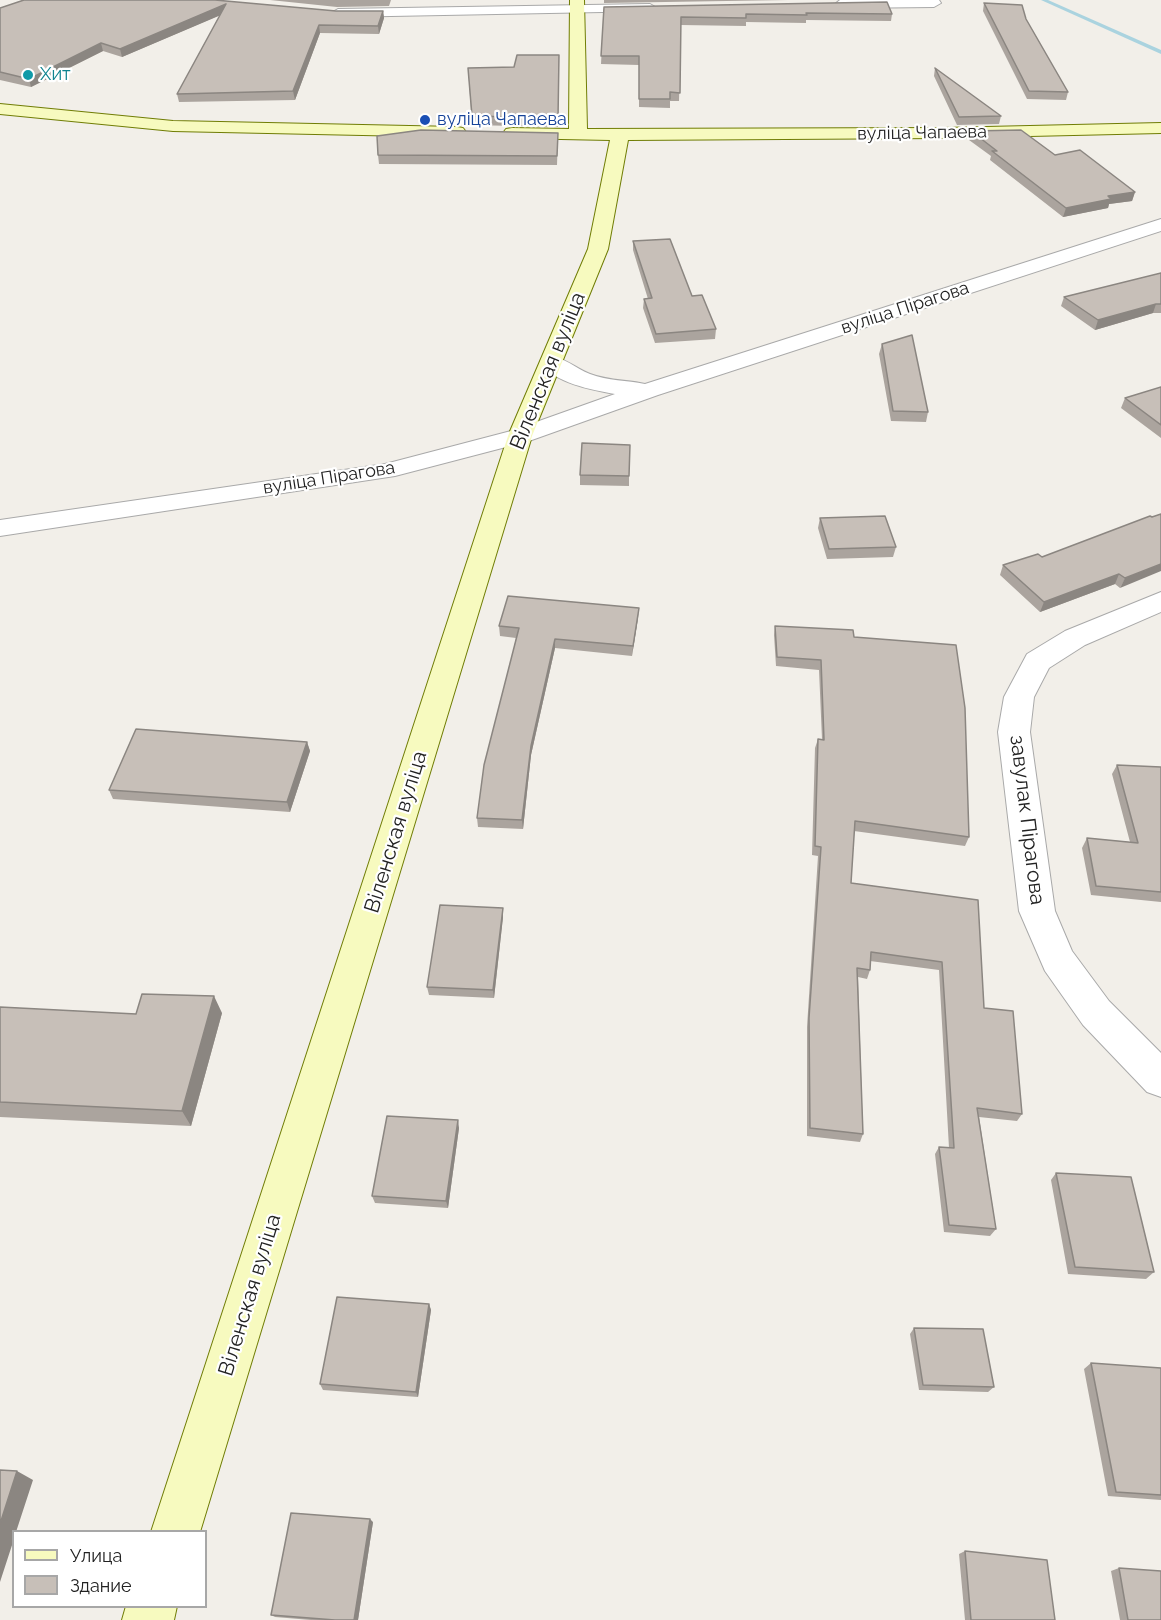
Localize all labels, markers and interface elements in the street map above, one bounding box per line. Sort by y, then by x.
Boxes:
place label: Хит [40,64,71,86]
marker: Хит [21,68,35,82]
place label: вуліца Чапаева [437,109,567,131]
marker: вуліца Чапаева [418,113,432,127]
street label: вуліца Чапаева [857,121,987,145]
street label: вуліца Пірагова [838,277,972,339]
street label: Віленская вуліца [505,288,591,454]
street label: вуліца Пірагова [261,457,397,499]
street label: завулак Пірагова [1004,734,1050,906]
street label: Віленская вуліца [359,748,433,916]
street label: Віленская вуліца [213,1211,287,1379]
legend [12,1530,207,1608]
text: Улица [70,1545,122,1566]
text: Здание [70,1575,132,1596]

